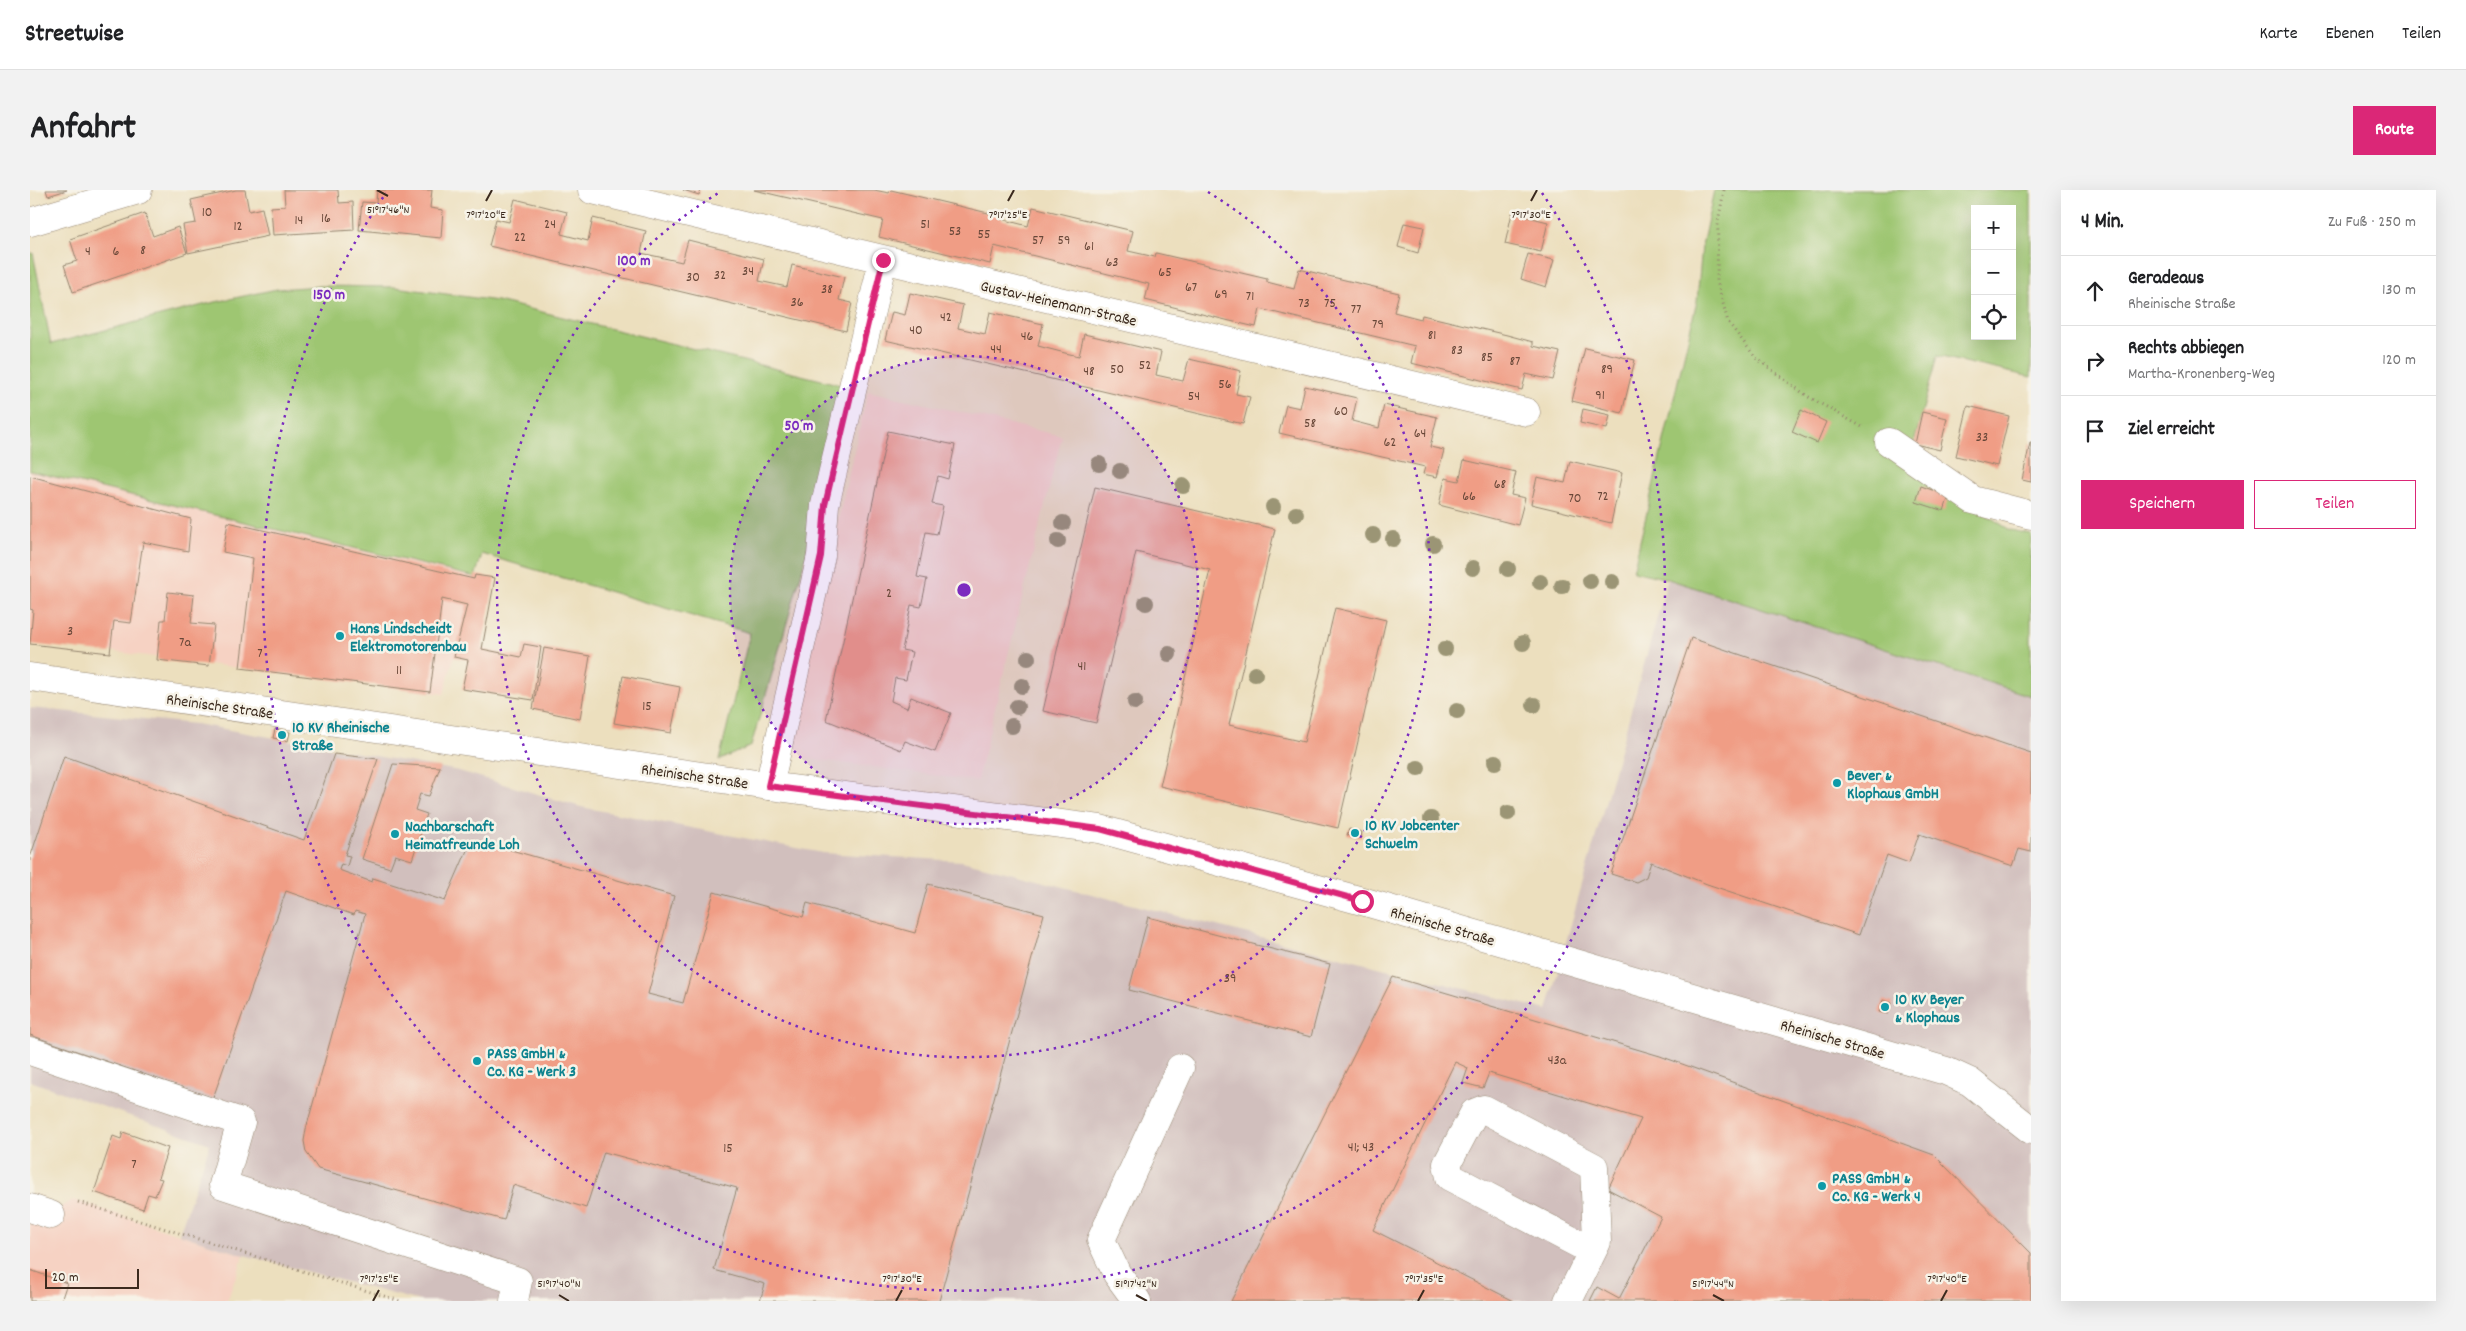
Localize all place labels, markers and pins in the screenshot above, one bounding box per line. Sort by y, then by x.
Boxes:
centre of rings [955,581,973,599]
place label: Hans Lindscheidt Elektromotorenbau [350,618,467,659]
marker: Hans Lindscheidt Elektromotorenbau [334,630,346,642]
place label: 10 KV Rheinische Straße [292,717,390,758]
marker: 10 KV Rheinische Straße [276,729,288,741]
place label: Bever & Klophaus GmbH [1847,765,1939,806]
marker: Bever & Klophaus GmbH [1831,777,1843,789]
place label: 10 KV Jobcenter Schwelm [1365,815,1460,856]
place label: Nachbarschaft Heimatfreunde Loh [405,816,520,857]
marker: 10 KV Jobcenter Schwelm [1349,827,1361,839]
marker: Nachbarschaft Heimatfreunde Loh [389,828,401,840]
place label: 10 KV Beyer & Klophaus [1895,989,1965,1030]
marker: 10 KV Beyer & Klophaus [1879,1001,1891,1013]
place label: PASS GmbH & Co. KG - Werk 3 [487,1043,576,1084]
marker: PASS GmbH & Co. KG - Werk 3 [471,1055,483,1067]
place label: PASS GmbH & Co. KG - Werk 4 [1832,1168,1921,1209]
marker: PASS GmbH & Co. KG - Werk 4 [1816,1180,1828,1192]

